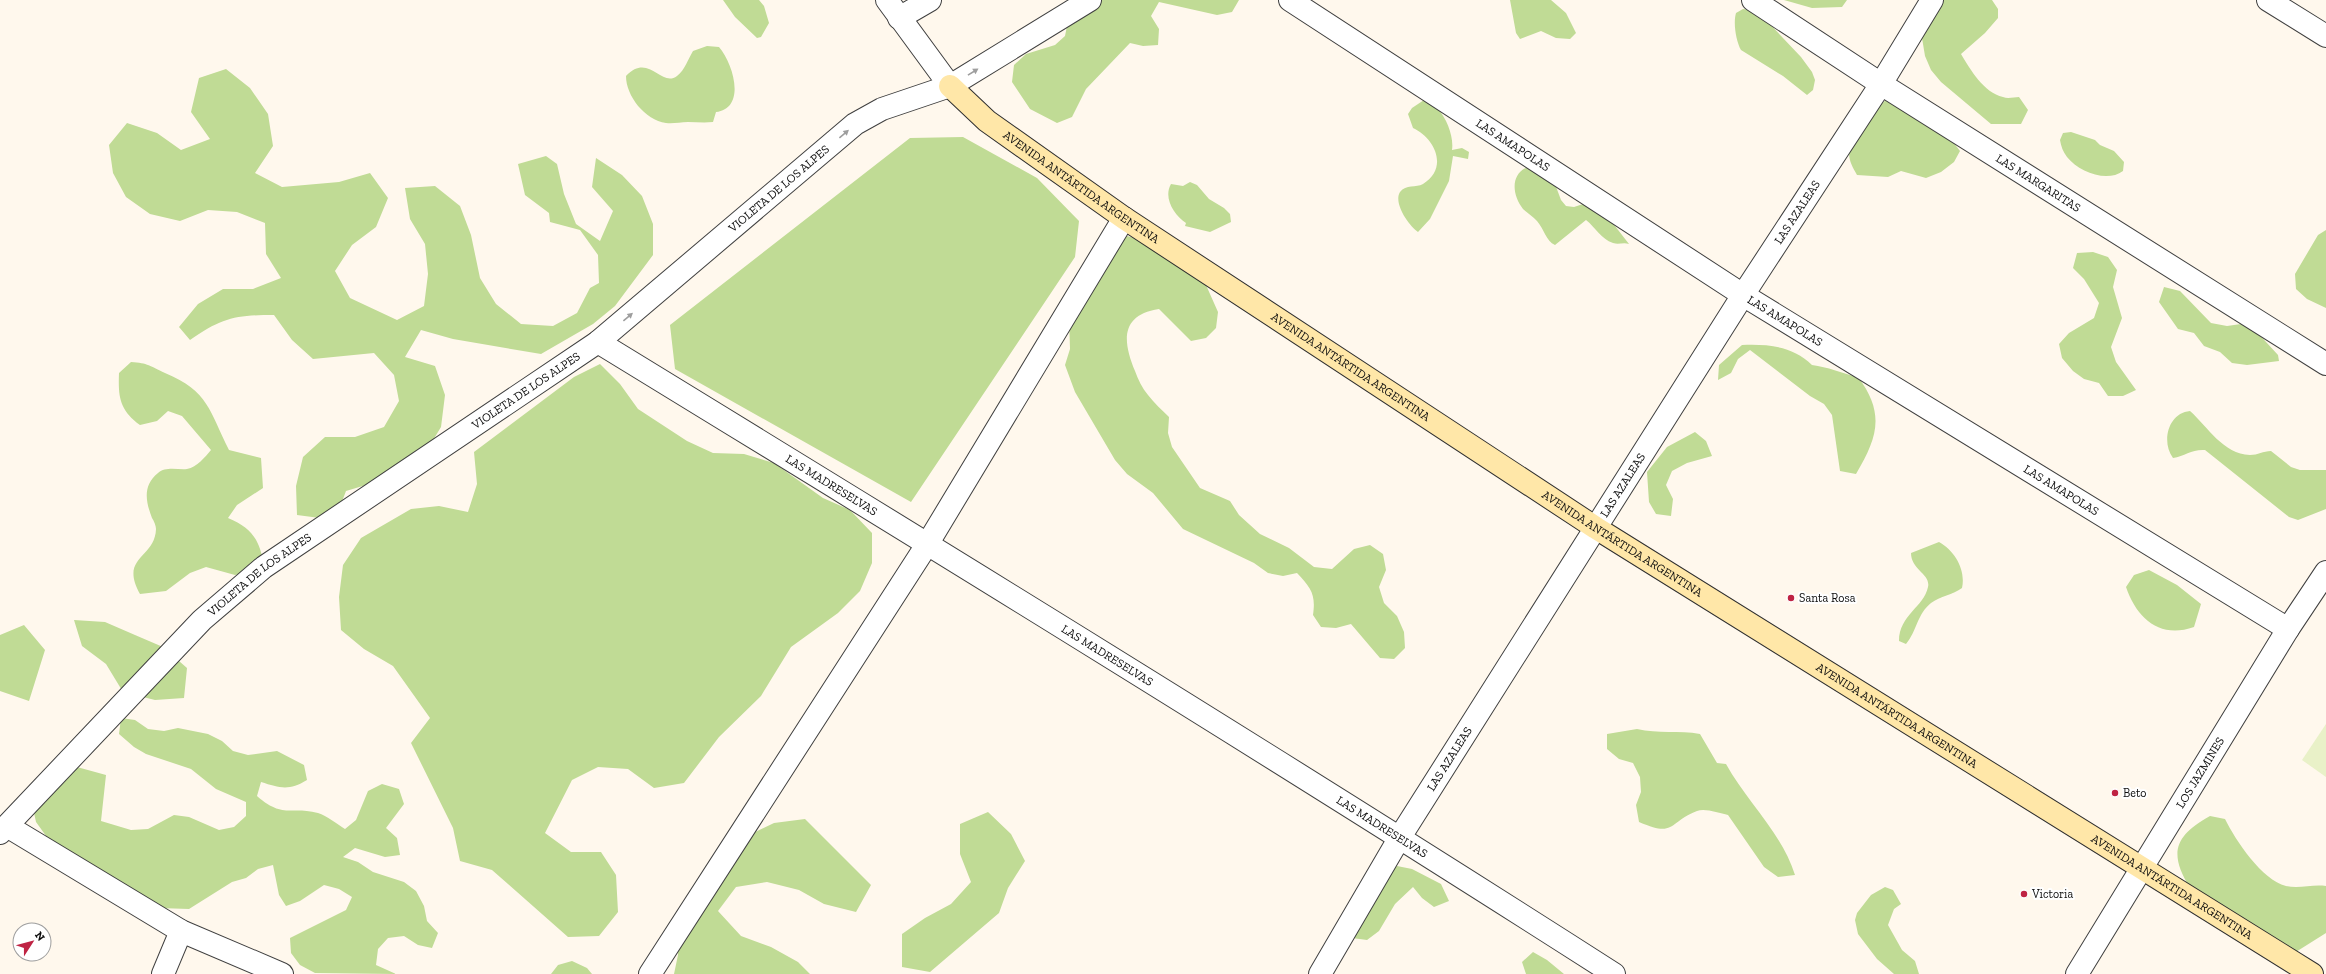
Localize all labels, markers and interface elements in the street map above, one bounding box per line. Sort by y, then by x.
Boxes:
one-way arrow [968,68,978,76]
street label: LAS AMAPOLAS [1473,116,1553,174]
street label: AVENIDA ANTÁRTIDA ARGENTINA [1000,128,1162,246]
one-way arrow [839,129,850,138]
street label: VIOLETA DE LOS ALPES [725,142,832,236]
street label: LAS MARGARITAS [1993,151,2083,215]
street label: LAS AZALEAS [1771,178,1823,247]
street label: LAS AMAPOLAS [1745,293,1825,349]
street label: AVENIDA ANTÁRTIDA ARGENTINA [1269,310,1433,424]
one-way arrow [622,313,633,322]
street label: VIOLETA DE LOS ALPES [468,349,583,432]
street label: LAS AZALEAS [1597,450,1648,520]
street label: LAS MADRESELVAS [783,452,880,519]
street label: LAS AMAPOLAS [2021,462,2101,518]
street label: AVENIDA ANTÁRTIDA ARGENTINA [1539,488,1705,600]
street label: VIOLETA DE LOS ALPES [204,530,314,620]
place label: Santa Rosa [1799,591,1856,605]
marker: Santa Rosa [1786,593,1796,603]
street label: LAS MADRESELVAS [1059,622,1156,689]
street label: AVENIDA ANTÁRTIDA ARGENTINA [1814,660,1980,771]
street label: LAS AZALEAS [1424,724,1475,794]
street label: LOS JAZMINES [2173,735,2227,811]
place label: Beto [2123,786,2147,800]
marker: Beto [2110,788,2120,798]
street label: LAS MADRESELVAS [1334,793,1430,861]
street label: AVENIDA ANTÁRTIDA ARGENTINA [2089,831,2255,942]
place label: Victoria [2031,887,2073,901]
marker: Victoria [2019,889,2029,899]
north arrow [12,922,52,962]
text: N [32,929,48,944]

